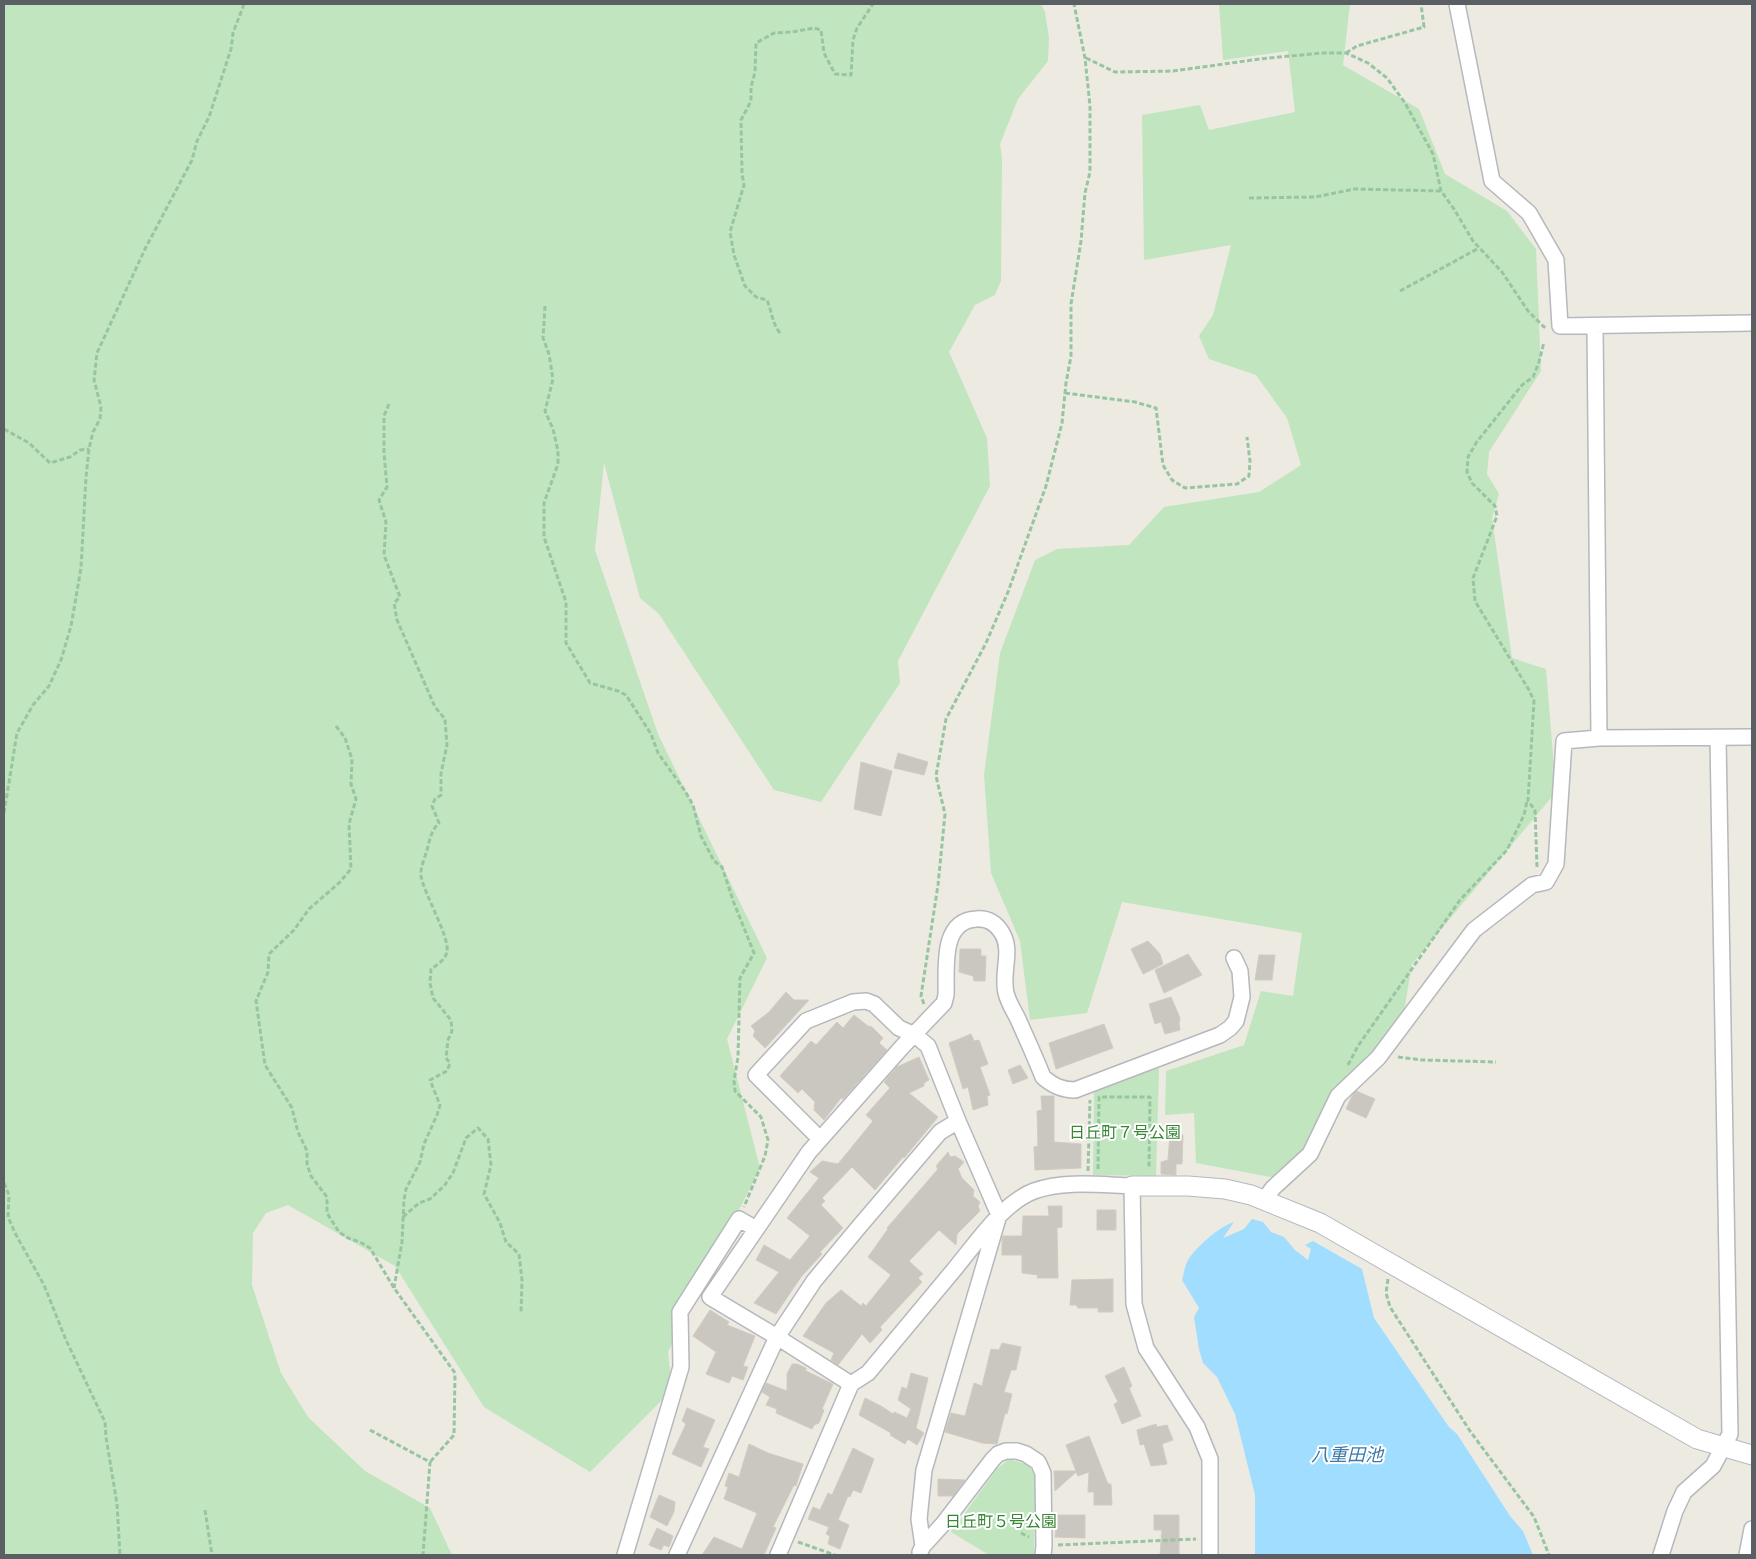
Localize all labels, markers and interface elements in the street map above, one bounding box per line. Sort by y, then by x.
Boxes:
park label: 日丘町７号公園 [1069,1123,1181,1142]
water label: 八重田池 [1311,1444,1385,1466]
park label: 日丘町５号公園 [945,1512,1057,1531]

